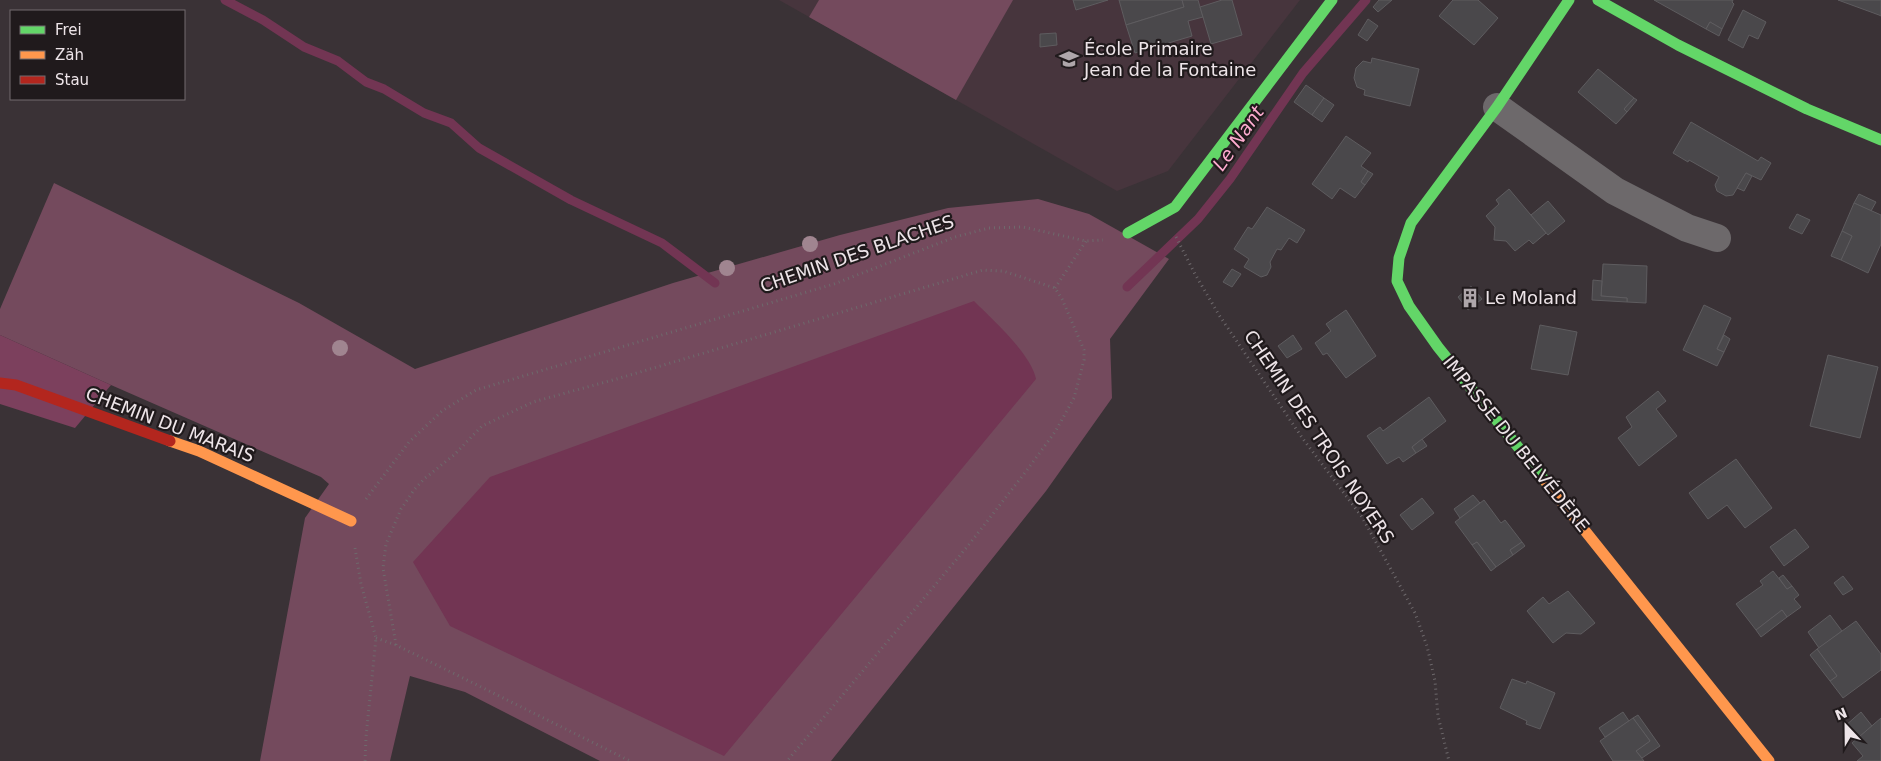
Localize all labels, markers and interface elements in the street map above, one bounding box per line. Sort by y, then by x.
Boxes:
legend [10,10,185,100]
text: Frei [55,21,82,39]
place label: École Primaire Jean de la Fontaine [1083,38,1256,80]
text: Zäh [55,46,84,64]
school or university icon: École Primaire Jean de la Fontaine [1058,48,1080,70]
text: Stau [55,71,89,89]
water label: Le Nant [1208,100,1269,174]
street label: CHEMIN DES BLACHES [757,210,956,297]
building icon: Le Moland [1459,287,1481,309]
place label: Le Moland [1485,287,1577,308]
street label: CHEMIN DES TROIS NOYERS [1240,326,1399,547]
street label: IMPASSE DU BELVÉDÈRE [1439,352,1594,536]
street label: CHEMIN DU MARAIS [83,383,257,466]
north arrow [1821,701,1871,751]
text: N [1833,704,1850,724]

